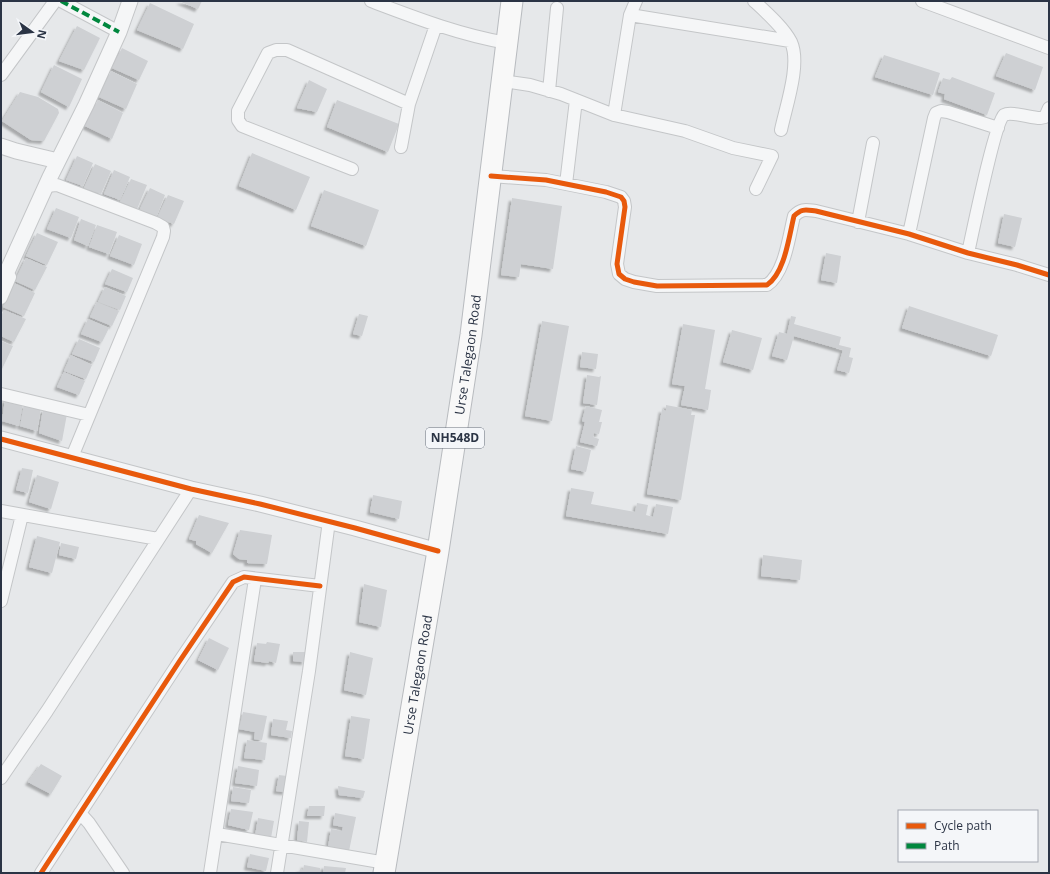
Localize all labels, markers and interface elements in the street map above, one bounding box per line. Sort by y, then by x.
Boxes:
north arrow [12,12,52,52]
text: N [34,28,51,41]
street label: Urse Talegaon Road [450,294,485,416]
road number: NH548D [426,428,484,448]
street label: Urse Talegaon Road [398,613,436,736]
legend [898,810,1038,862]
text: Cycle path [934,817,992,834]
text: Path [934,837,960,854]

